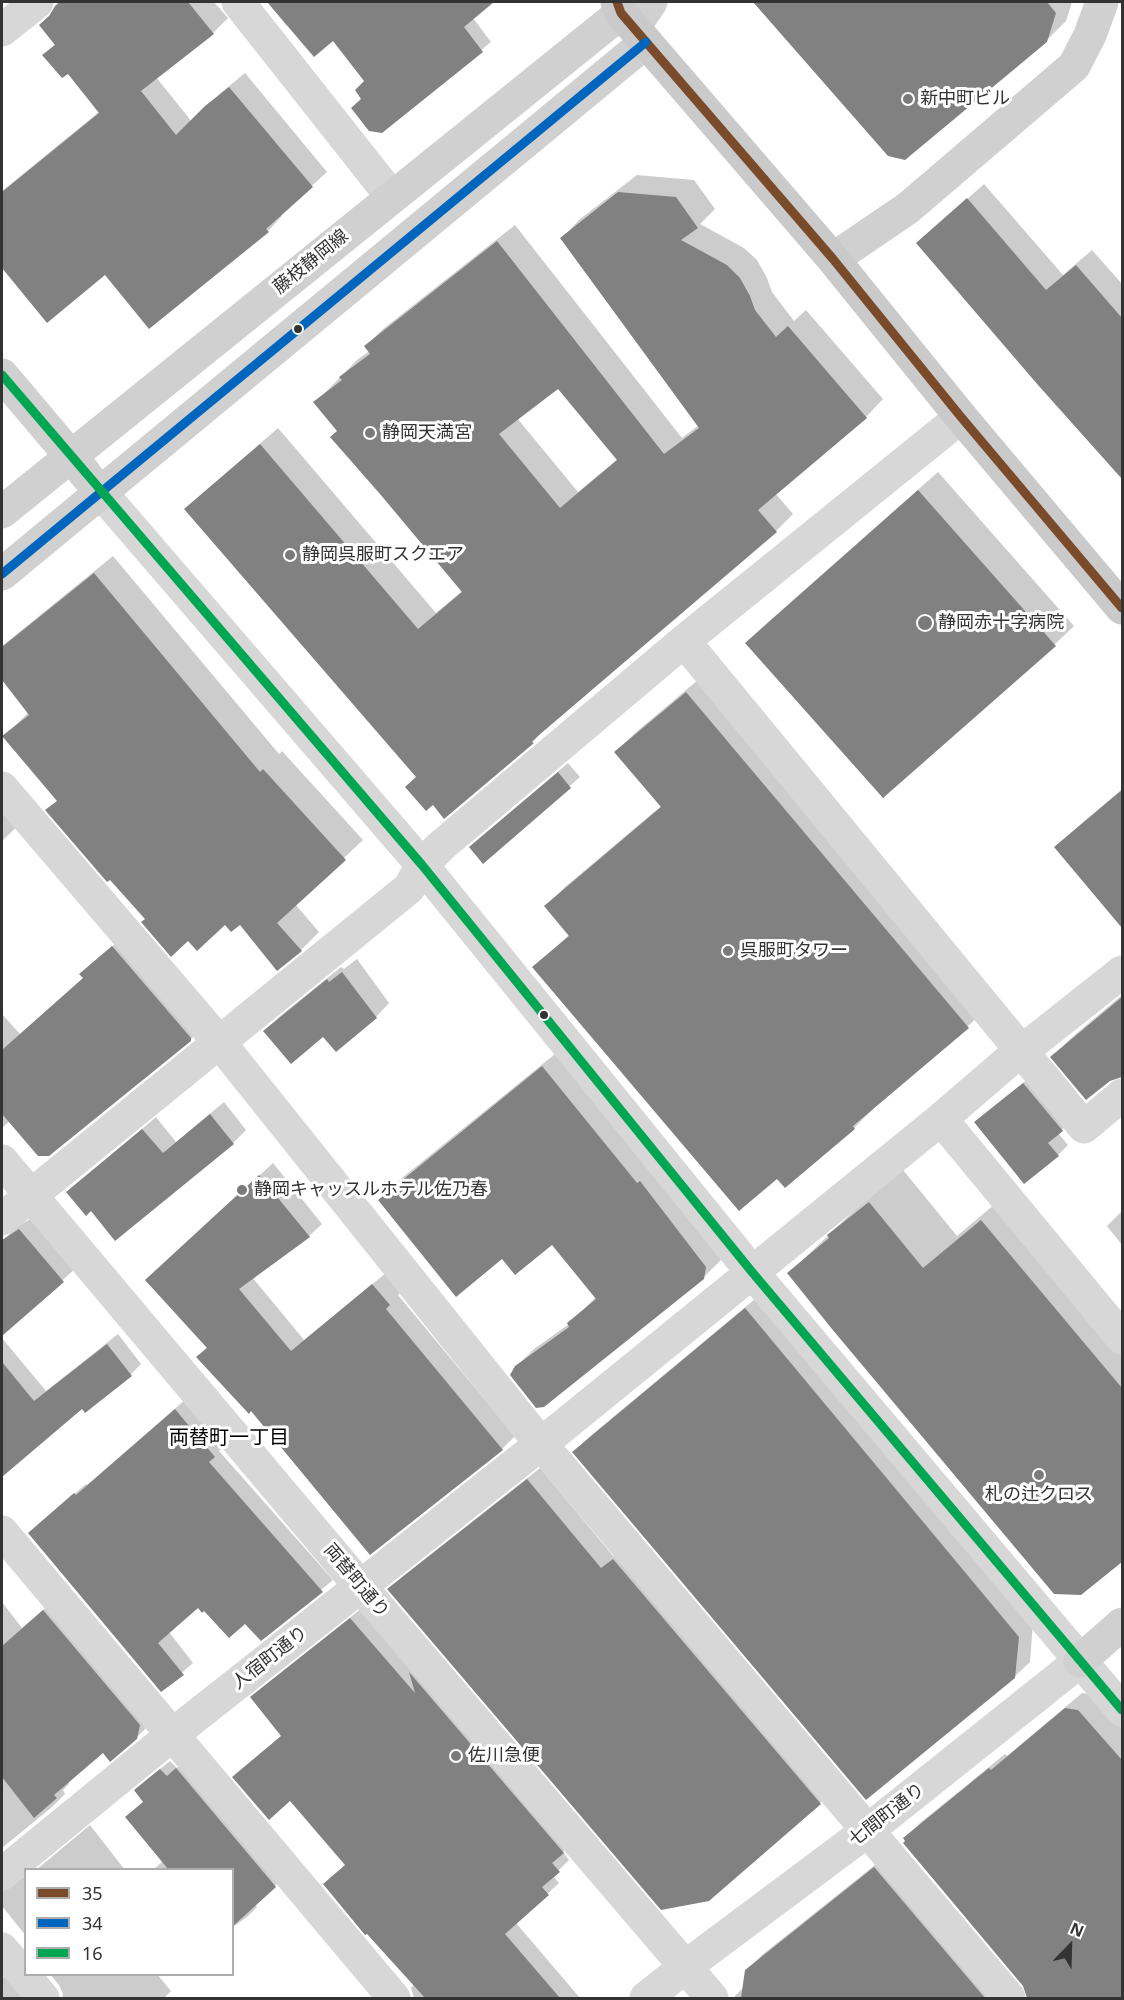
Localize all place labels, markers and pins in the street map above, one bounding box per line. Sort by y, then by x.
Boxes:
place label: 新中町ビル [920,88,1010,110]
marker: 新中町ビル [901,92,915,106]
unlabelled marker [292,323,304,335]
place label: 静岡天満宮 [382,422,472,444]
marker: 静岡天満宮 [363,426,377,440]
place label: 静岡呉服町スクエア [302,544,464,566]
marker: 静岡呉服町スクエア [283,548,297,562]
place label: 静岡赤十字病院 [938,612,1064,634]
marker: 静岡赤十字病院 [916,614,934,632]
place label: 呉服町タワー [740,940,848,962]
marker: 呉服町タワー [721,944,735,958]
unlabelled marker [538,1009,550,1021]
place label: 静岡キャッスルホテル佐乃春 [254,1179,488,1201]
marker: 静岡キャッスルホテル佐乃春 [235,1183,249,1197]
marker: 札の辻クロス [1032,1468,1046,1482]
place label: 札の辻クロス [985,1484,1093,1506]
place label: 佐川急便 [468,1745,540,1767]
marker: 佐川急便 [449,1749,463,1763]

